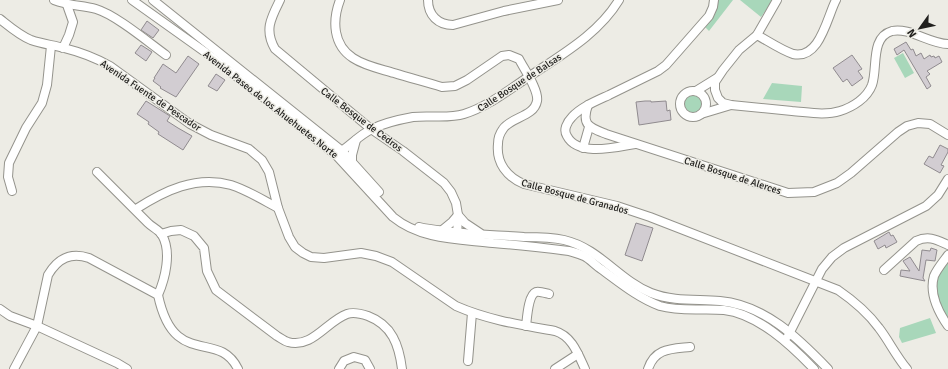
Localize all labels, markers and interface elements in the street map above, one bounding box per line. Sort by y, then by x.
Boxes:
north arrow [900,8,940,48]
text: N [904,26,920,40]
street label: Avenida Paseo de los Ahuehuetes Norte [201,48,340,161]
street label: Calle Bosque de Balsas [475,51,564,115]
street label: Avenida Fuente de Pescador [98,58,203,134]
street label: Calle Bosque de Cedros [318,85,405,155]
street label: Calle Bosque de Alerces [683,155,783,198]
street label: Calle Bosque de Granados [520,177,630,217]

